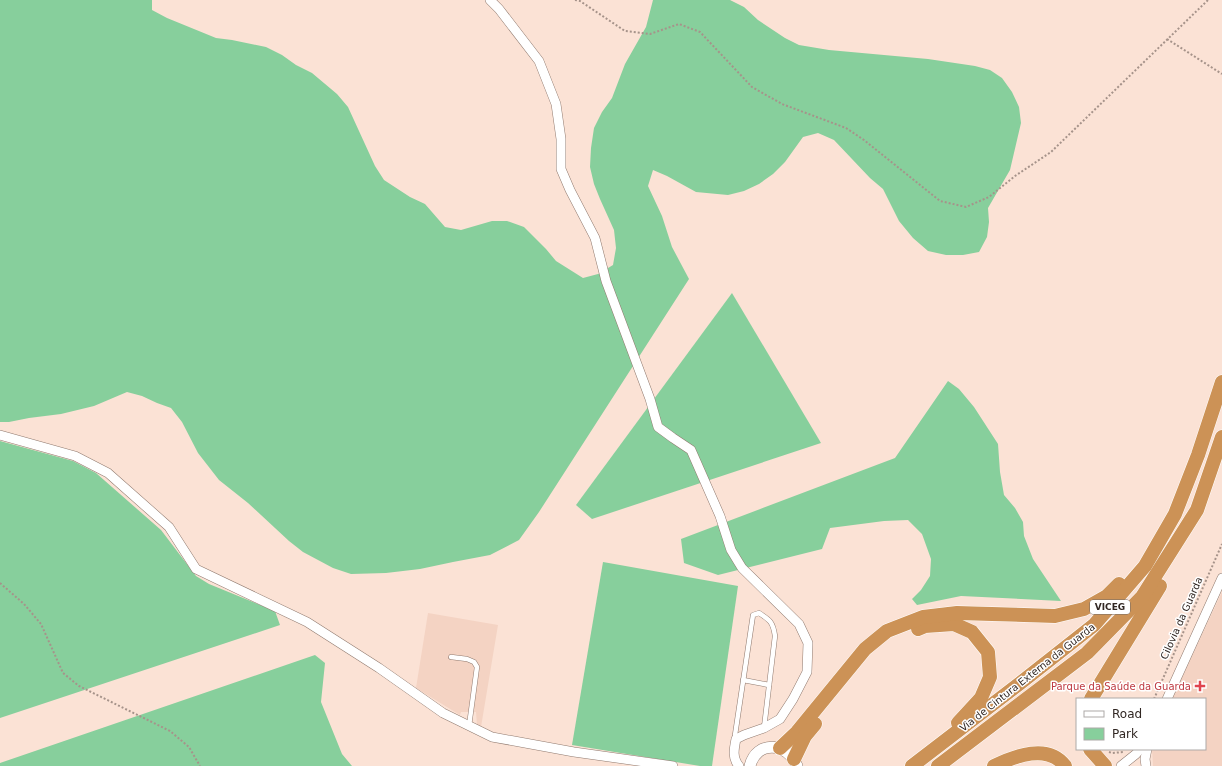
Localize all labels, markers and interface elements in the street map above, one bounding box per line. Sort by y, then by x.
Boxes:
street label: Cilovia da Guarda [1158,575,1205,661]
road number: VICEG [1090,600,1130,614]
street label: Via de Cintura Externa da Guarda [958,621,1097,734]
marker: Parque da Saúde da Guarda [1194,680,1206,692]
place label: Parque da Saúde da Guarda [1051,681,1191,692]
legend [1076,698,1206,750]
text: Road [1112,707,1142,721]
text: Park [1112,727,1138,741]

